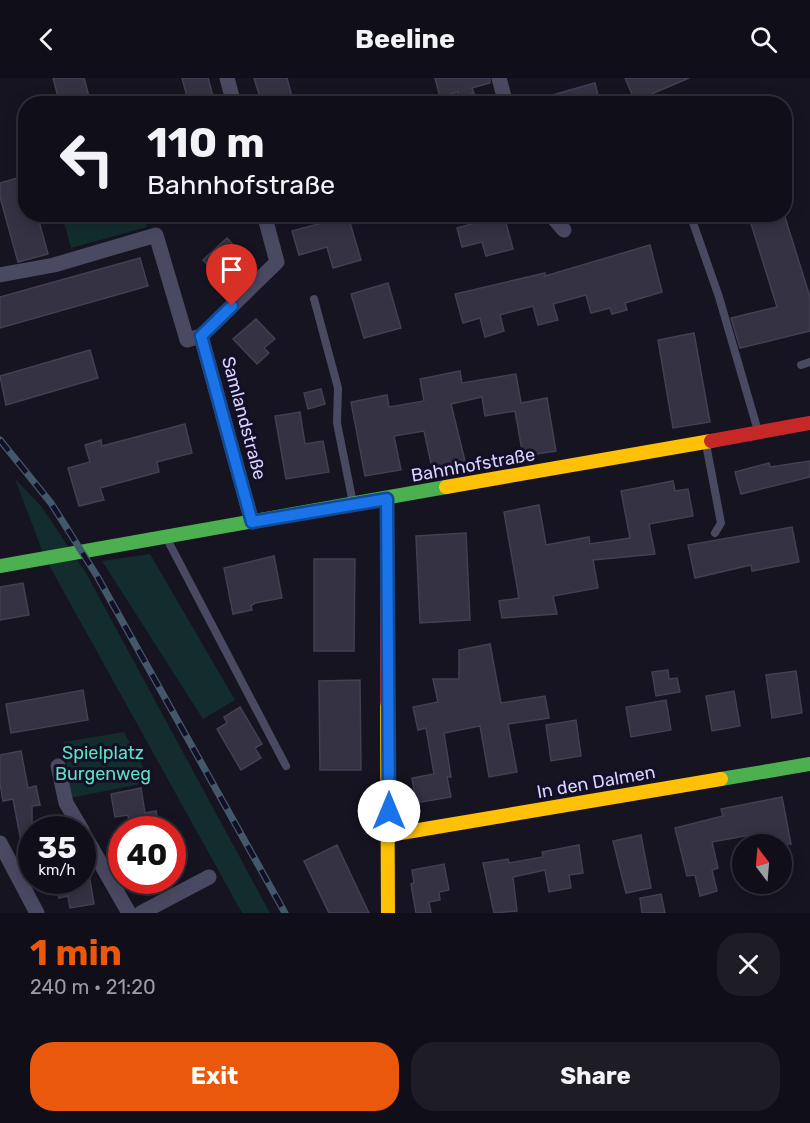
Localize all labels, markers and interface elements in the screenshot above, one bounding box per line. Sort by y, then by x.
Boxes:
icon: back [30,23,63,56]
text: Beeline [355,23,455,55]
icon: search [747,23,780,56]
text: 110 m [147,118,265,168]
icon: left [48,120,126,198]
text: Bahnhofstraße [147,169,335,201]
pin [206,244,257,306]
icon: arrive [215,253,248,286]
street label: Samlandstraße [217,354,271,482]
street label: Bahnhofstraße [409,443,537,487]
park label: Spielplatz Burgenweg [55,742,151,785]
street label: In den Dalmen [535,761,657,803]
position arrow [357,779,421,843]
speed limit sign: 40 [108,816,186,894]
text: 35 [37,830,77,866]
north arrow [732,834,792,894]
map controls [732,834,792,894]
text: km/h [38,861,76,879]
text: 1 min [30,931,122,974]
button: close [717,933,780,996]
text: 240 m · 21:20 [30,975,156,999]
button: Exit [30,1042,399,1111]
button: Share [411,1042,780,1111]

